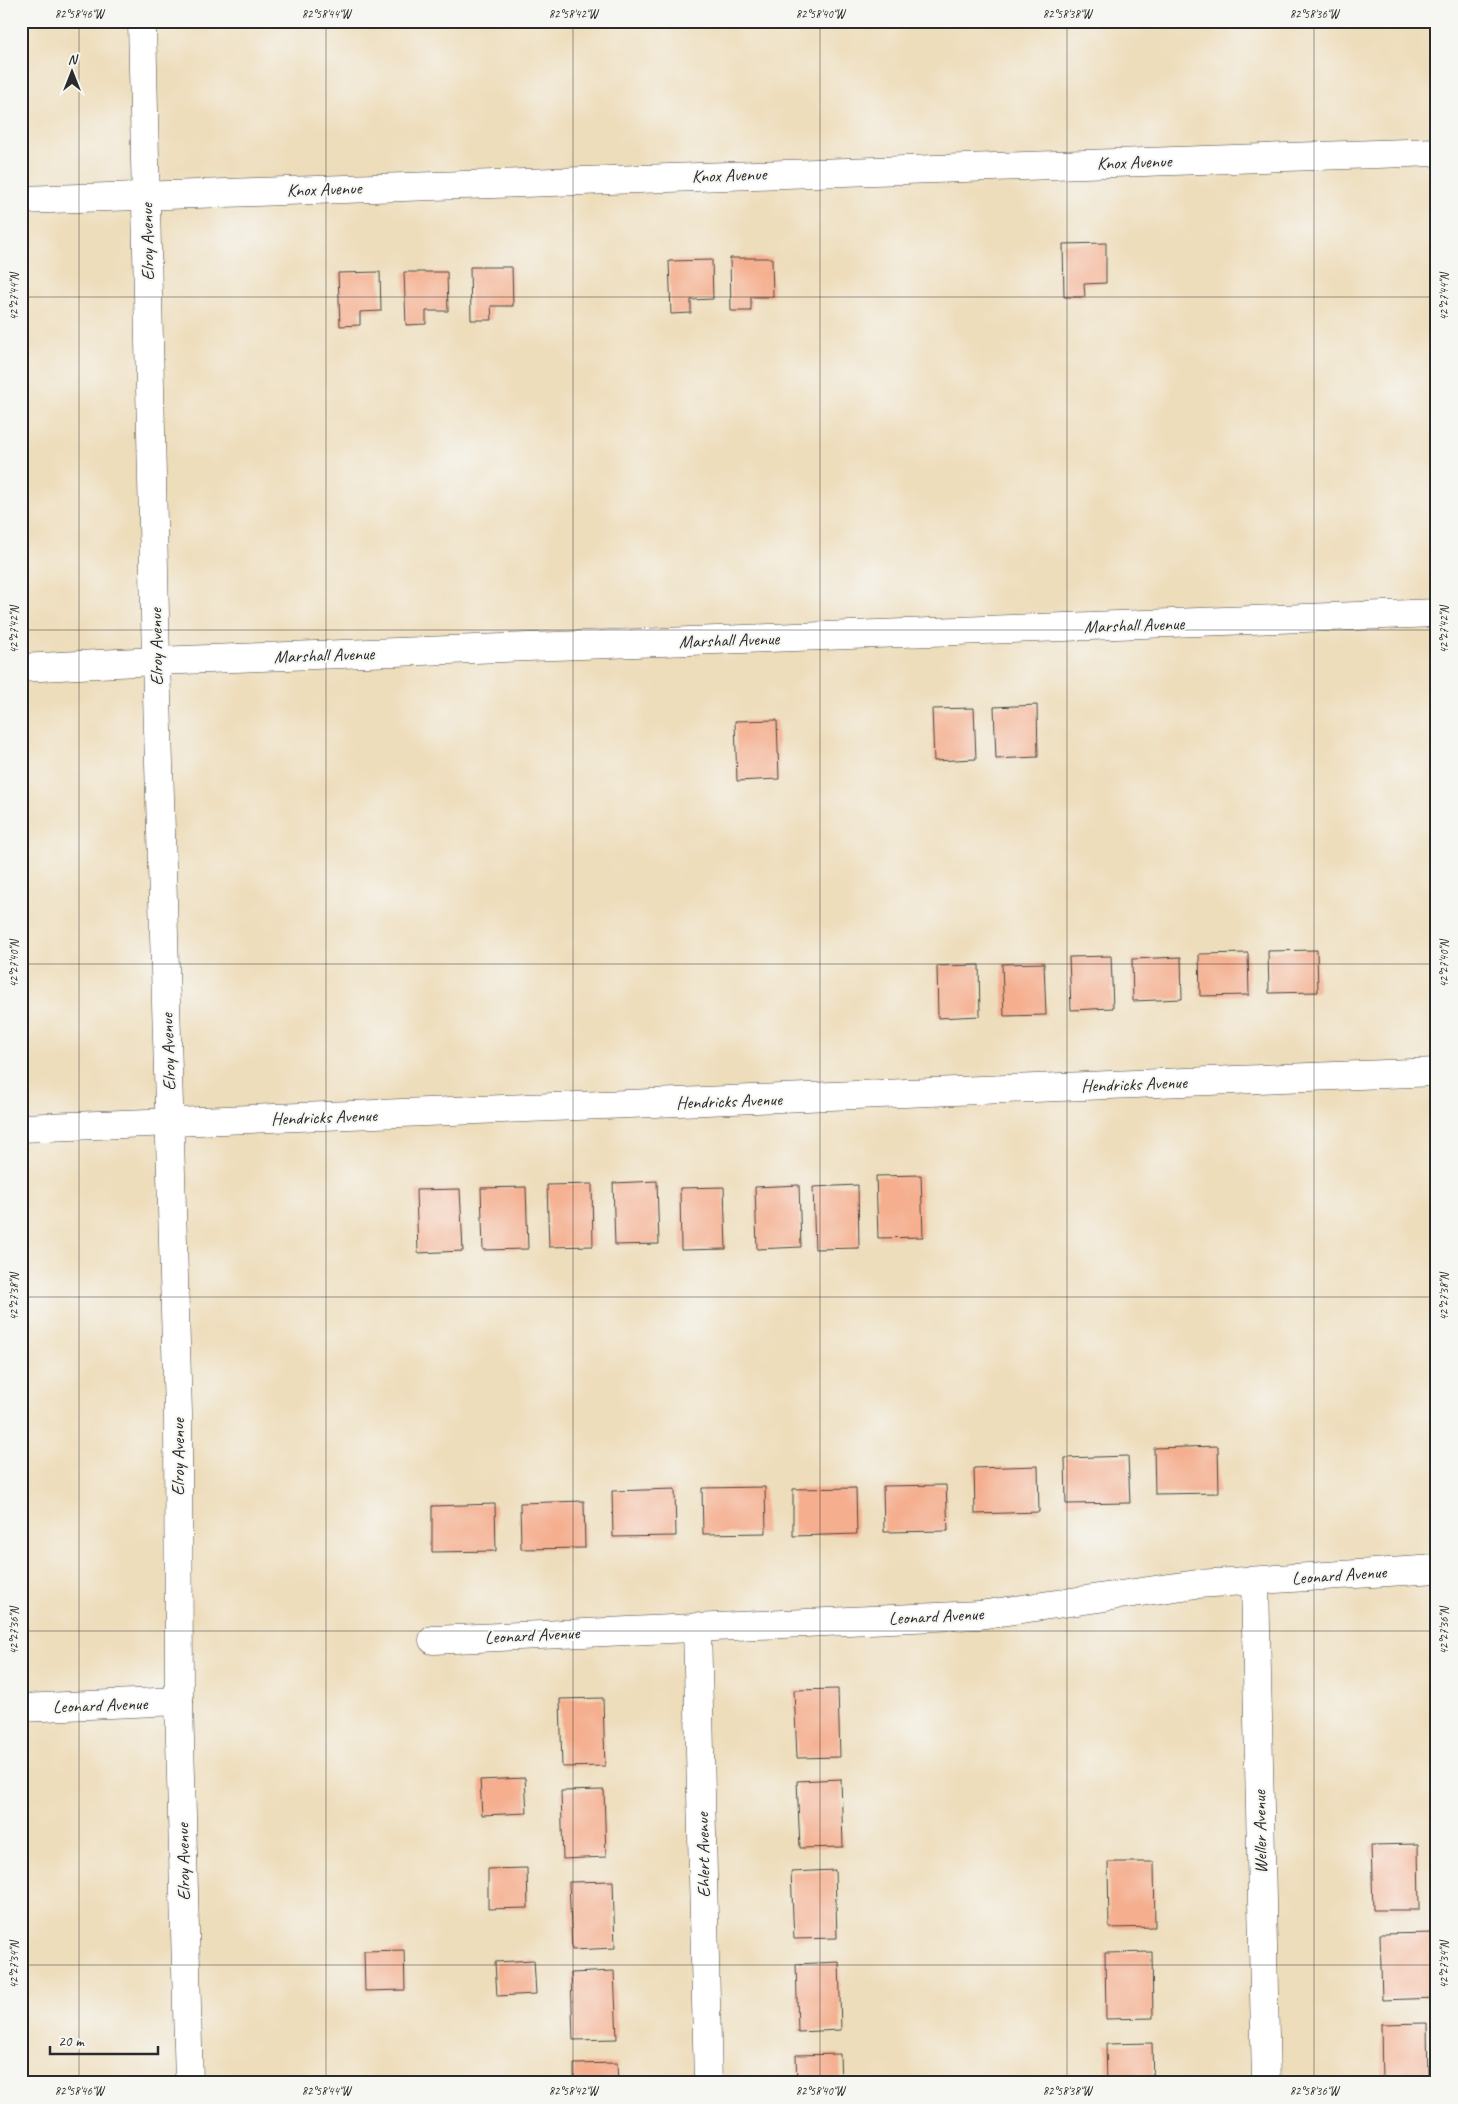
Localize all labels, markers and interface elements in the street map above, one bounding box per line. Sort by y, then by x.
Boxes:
text: 82°58'46"W [55,6,106,22]
text: 82°58'44"W [302,6,353,22]
text: 82°58'42"W [549,6,600,22]
text: 82°58'40"W [796,6,847,22]
text: 82°58'38"W [1043,6,1094,22]
text: 82°58'36"W [1290,6,1341,22]
north arrow [48,48,98,98]
text: N [68,51,79,68]
street label: Knox Avenue [1096,150,1173,174]
street label: Knox Avenue [691,163,768,187]
street label: Knox Avenue [286,177,363,201]
street label: Elroy Avenue [135,202,159,281]
text: 42°27'44"N [6,272,22,321]
text: 42°27'44"N [1436,272,1452,321]
text: 42°27'42"N [6,605,22,654]
text: 42°27'42"N [1436,605,1452,654]
street label: Elroy Avenue [144,607,168,686]
street label: Marshall Avenue [1083,612,1186,638]
street label: Marshall Avenue [678,627,781,653]
street label: Marshall Avenue [273,642,376,668]
text: 42°27'40"N [6,939,22,988]
text: 42°27'40"N [1436,939,1452,988]
street label: Elroy Avenue [156,1012,180,1091]
street label: Hendricks Avenue [1081,1071,1188,1097]
street label: Hendricks Avenue [676,1088,783,1114]
street label: Hendricks Avenue [271,1104,378,1130]
text: 42°27'38"N [6,1272,22,1321]
text: 42°27'38"N [1436,1272,1452,1321]
street label: Elroy Avenue [167,1417,189,1496]
street label: Leonard Avenue [1291,1561,1388,1589]
street label: Leonard Avenue [888,1602,985,1629]
text: 42°27'36"N [6,1606,22,1655]
text: 42°27'36"N [1436,1606,1452,1655]
street label: Leonard Avenue [484,1621,581,1648]
street label: Leonard Avenue [52,1692,149,1718]
street label: Weller Avenue [1248,1789,1272,1874]
street label: Ehlert Avenue [691,1811,715,1898]
street label: Elroy Avenue [171,1822,195,1901]
text: 42°27'34"N [6,1940,22,1989]
text: 42°27'34"N [1436,1940,1452,1989]
scale bar [50,2024,158,2056]
text: 20 m [58,2032,85,2051]
text: 82°58'46"W [55,2083,106,2099]
text: 82°58'44"W [302,2083,353,2099]
text: 82°58'42"W [549,2083,600,2099]
text: 82°58'40"W [796,2083,847,2099]
text: 82°58'38"W [1043,2083,1094,2099]
text: 82°58'36"W [1290,2083,1341,2099]

